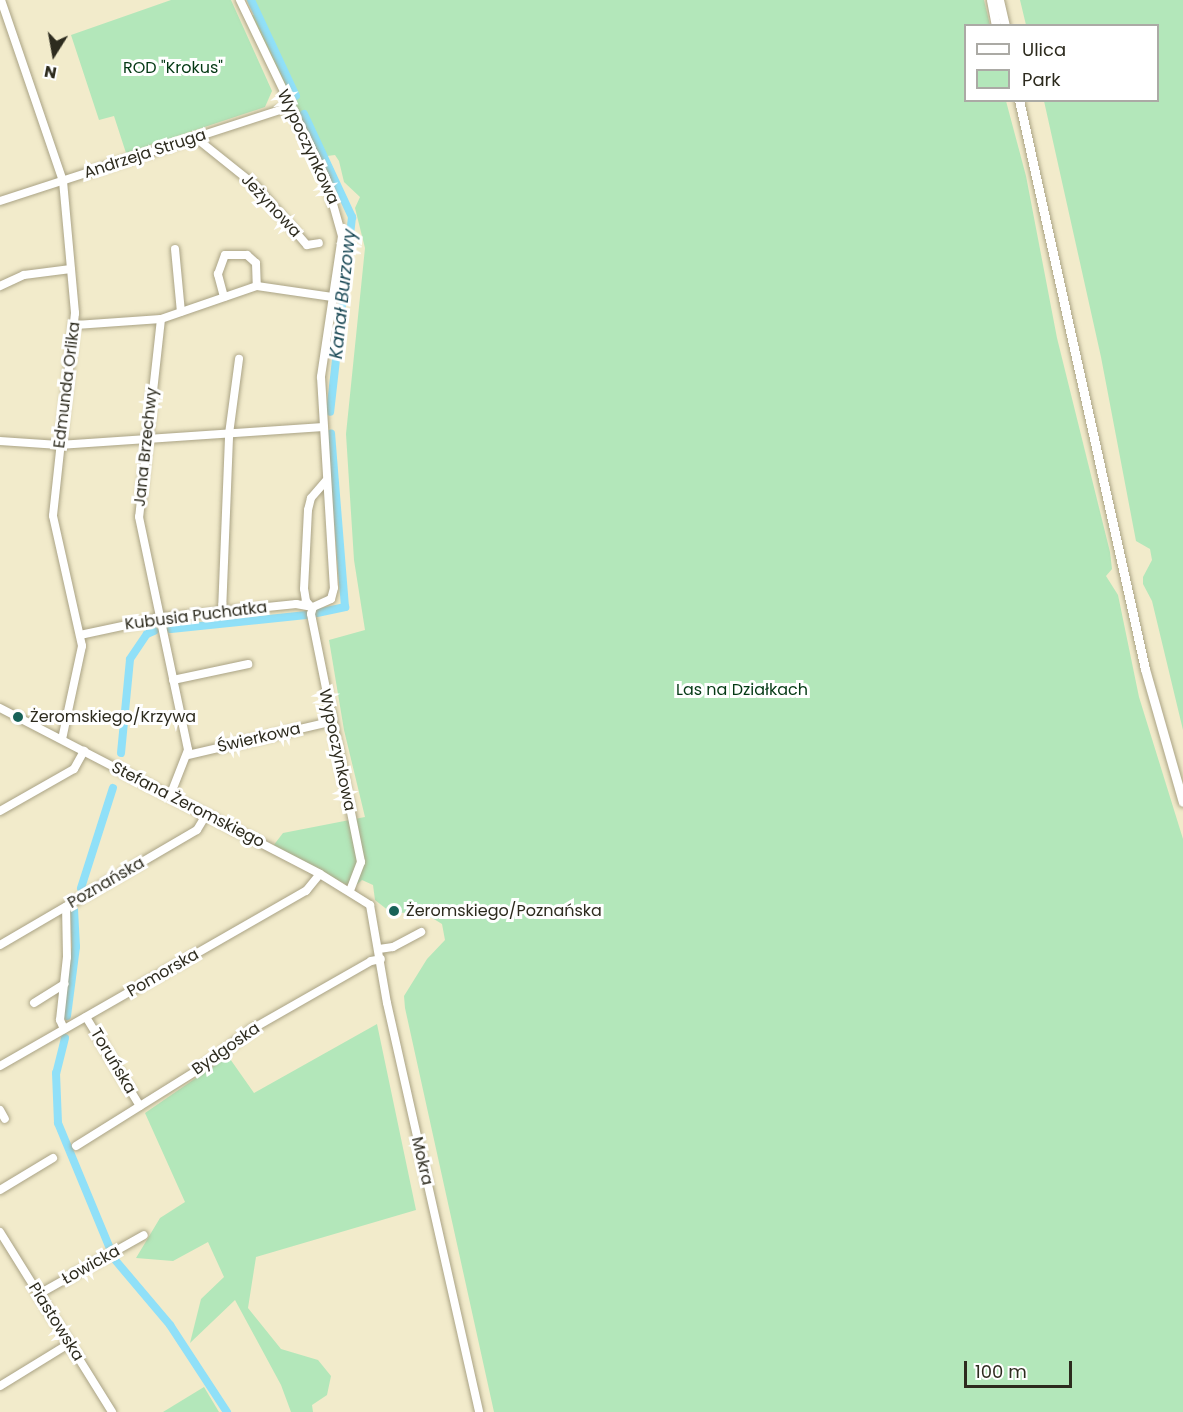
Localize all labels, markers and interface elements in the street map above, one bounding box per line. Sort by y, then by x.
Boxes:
north arrow [24,24,84,84]
legend [964,24,1159,102]
text: Ulica [1022,37,1066,62]
park label: ROD "Krokus" [123,58,223,78]
text: N [42,60,59,85]
text: Park [1022,67,1061,92]
street label: Wypoczynkowa [273,87,343,207]
street label: Andrzeja Struga [82,125,208,183]
street label: Jeżynowa [237,171,305,241]
water label: Kanał Burzowy [325,228,361,360]
street label: Edmunda Orlika [50,321,84,449]
street label: Jana Brzechwy [130,386,162,508]
street label: Kubusia Puchatka [124,598,268,634]
park label: Las na Działkach [676,680,808,700]
street label: Wypoczynkowa [315,687,359,813]
place label: Żeromskiego/Krzywa [30,707,196,727]
marker: Żeromskiego/Krzywa [11,710,25,724]
street label: Świerkowa [216,719,302,757]
street label: Stefana Żeromskiego [108,758,268,852]
street label: Poznańska [64,853,148,913]
place label: Żeromskiego/Poznańska [406,901,602,921]
marker: Żeromskiego/Poznańska [387,904,401,918]
street label: Pomorska [124,945,202,1001]
street label: Bydgoska [189,1019,263,1079]
street label: Toruńska [86,1025,140,1097]
street label: Mokra [407,1135,437,1187]
street label: Łowicka [59,1241,123,1289]
street label: Piastowska [24,1279,88,1365]
scale bar [967,1349,1075,1387]
text: 100 m [975,1359,1027,1384]

